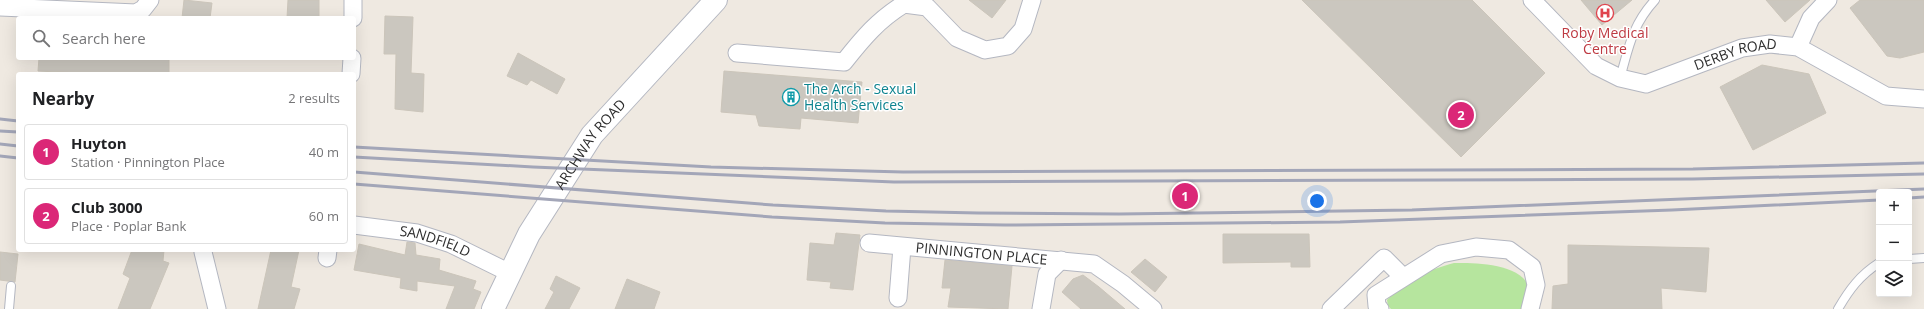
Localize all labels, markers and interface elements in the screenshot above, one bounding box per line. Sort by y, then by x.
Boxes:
hospital icon: Roby Medical Centre [1595,3,1615,23]
search box [16,16,356,60]
place label: Roby Medical Centre [1562,23,1648,58]
icon: search [30,27,52,49]
text: Search here [62,28,146,48]
street label: DERBY ROAD [1691,34,1778,74]
place label: The Arch - Sexual Health Services [804,79,916,114]
text: Nearby [32,87,94,110]
building icon: The Arch - Sexual Health Services [781,87,801,107]
text: 2 results [288,89,340,107]
street label: ARCHWAY ROAD [550,95,630,193]
pin: 2 [1448,100,1474,130]
text: Huyton [71,133,127,153]
text: 1 [42,143,50,161]
text: 40 m [309,143,339,161]
text: Station · Pinnington Place [71,153,225,171]
pin: 1 [1172,181,1198,211]
map controls [1876,189,1912,297]
button: + [1876,189,1912,225]
your location [1307,191,1327,211]
text: Club 3000 [71,197,143,217]
text: 2 [42,207,50,225]
text: 60 m [309,207,339,225]
text: Place · Poplar Bank [71,217,186,235]
street label: SANDFIELD [399,221,474,261]
button: − [1876,225,1912,261]
street label: PINNINGTON PLACE [915,237,1048,269]
button: layers [1876,261,1912,297]

